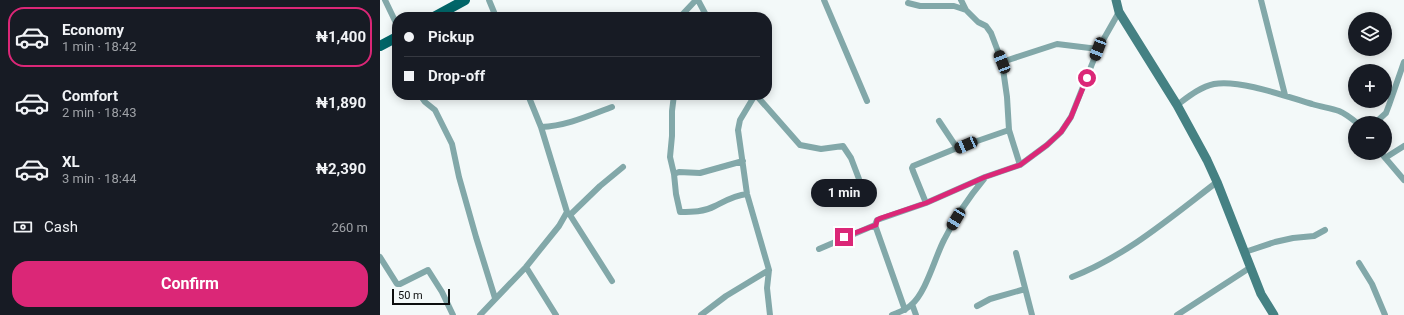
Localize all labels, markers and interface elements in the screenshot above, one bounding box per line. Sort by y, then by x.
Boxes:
map controls [1348,12,1392,160]
button: layers [1348,12,1392,56]
icon: car [14,19,50,55]
text: Economy [62,21,124,39]
text: ₦1,400 [316,28,366,46]
text: Pickup [428,28,474,46]
car [1088,36,1108,62]
text: 1 min · 18:42 [62,39,137,54]
car [992,49,1012,75]
button: + [1348,64,1392,108]
text: Drop-off [428,67,485,85]
route start [1078,69,1096,87]
icon: car [14,85,50,121]
text: Comfort [62,87,118,105]
text: ₦1,890 [316,94,366,112]
text: 2 min · 18:43 [62,105,137,120]
button: − [1348,116,1392,160]
car [953,135,979,155]
icon: car [14,151,50,187]
text: XL [62,153,80,171]
text: ₦2,390 [316,160,366,178]
text: 3 min · 18:44 [62,171,137,186]
callout: 1 min [811,179,877,207]
text: 1 min [828,185,860,200]
car [945,206,967,232]
icon: cash [12,216,34,238]
text: Cash [44,218,78,236]
text: 260 m [331,220,368,235]
route end [835,228,853,246]
button: Confirm [12,261,368,307]
scale bar [392,287,450,306]
text: 50 m [398,289,423,302]

